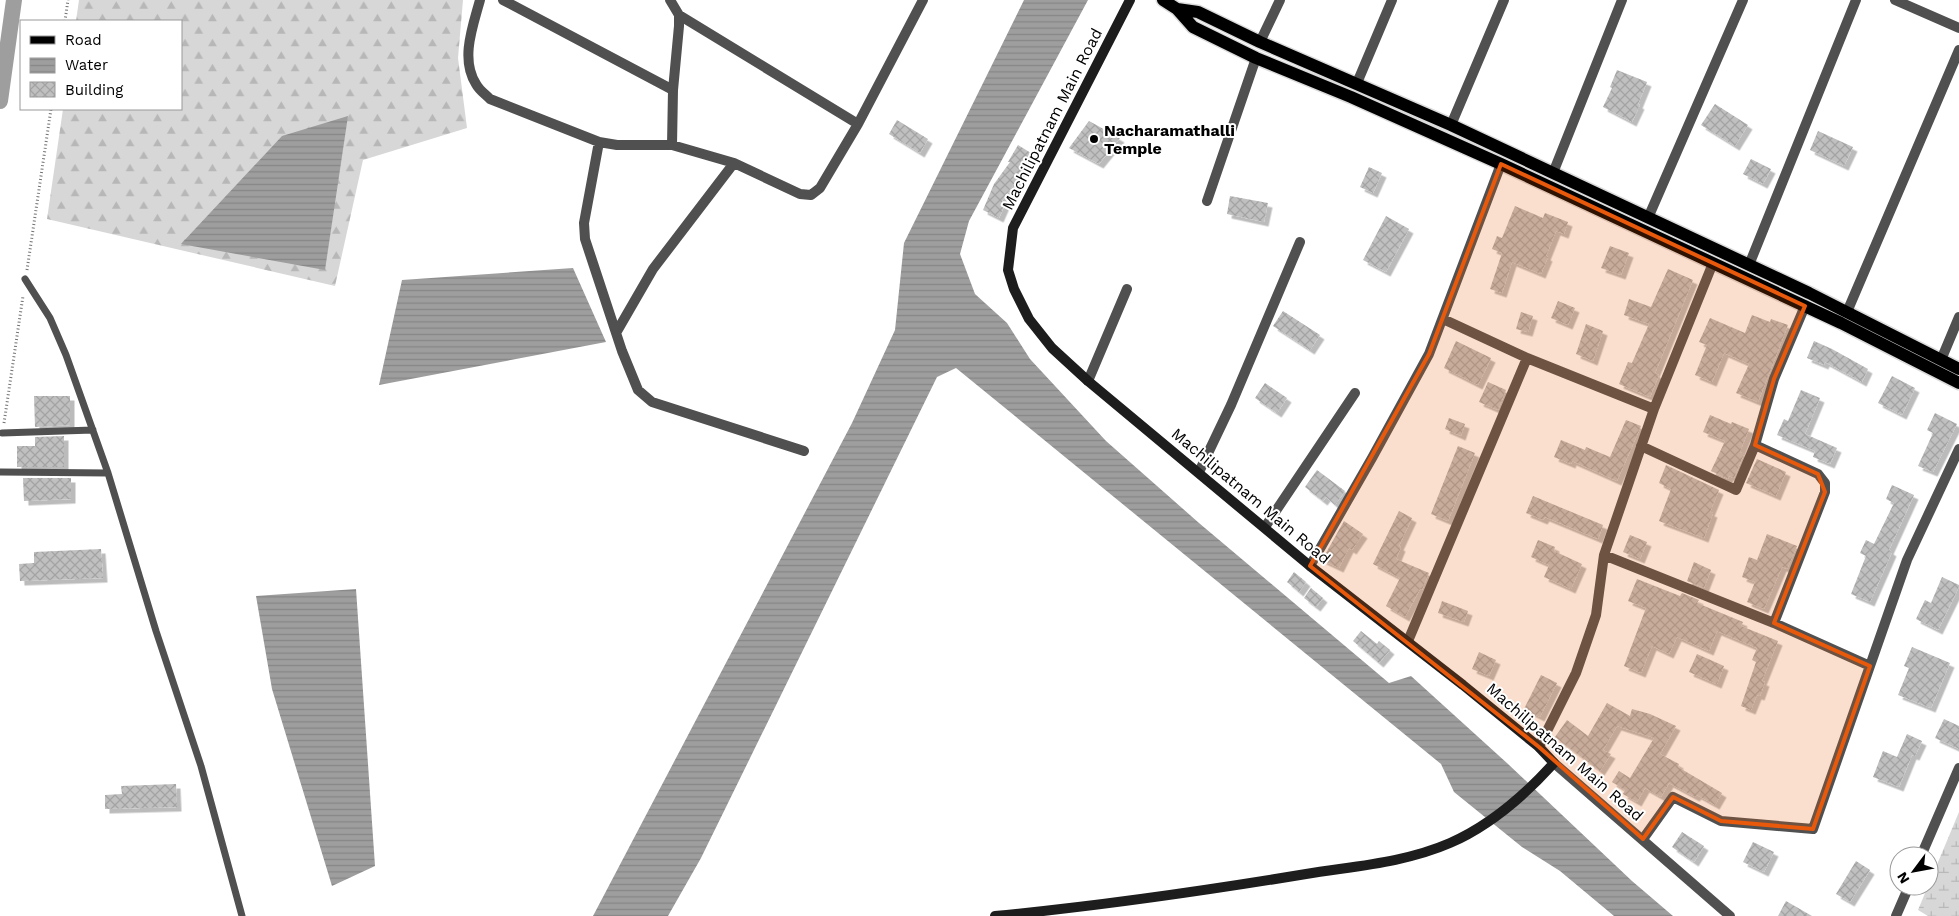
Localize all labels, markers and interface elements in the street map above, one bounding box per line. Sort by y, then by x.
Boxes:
legend [20,20,182,110]
street label: Machilipatnam Main Road [998,25,1106,213]
text: Road [65,31,102,49]
text: Water [65,56,108,74]
text: Building [65,81,123,99]
place label: Nacharamathalli Temple [1104,121,1235,158]
marker: Nacharamathalli Temple [1088,133,1100,145]
street label: Machilipatnam Main Road [1168,424,1334,568]
street label: Machilipatnam Main Road [1483,679,1647,825]
north arrow [1889,846,1939,896]
text: N [1893,869,1913,887]

